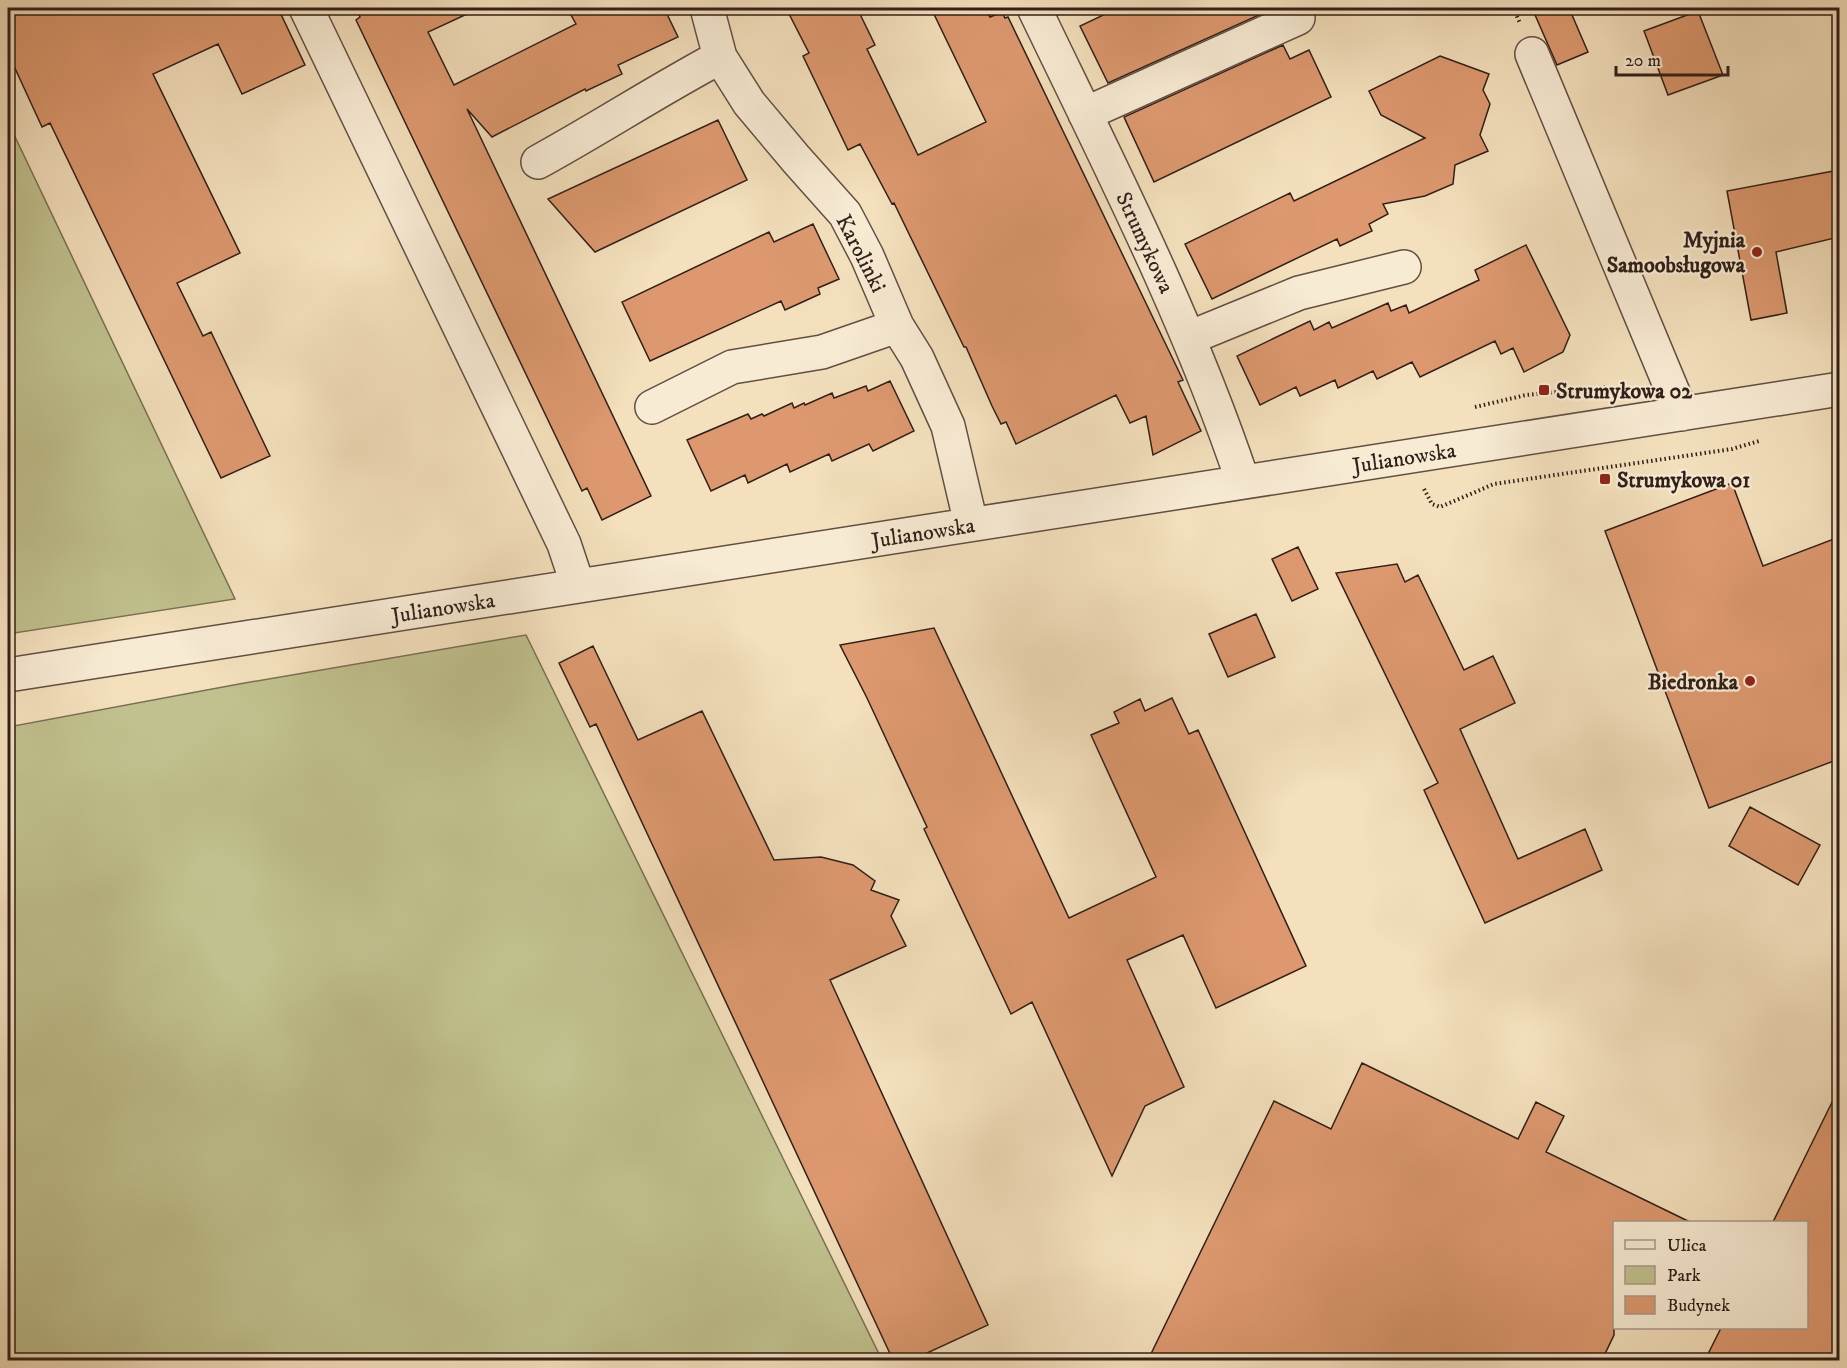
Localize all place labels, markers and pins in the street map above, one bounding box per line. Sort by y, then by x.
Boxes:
place label: Myjnia Samoobsługowa [1607,227,1746,279]
marker: Myjnia Samoobsługowa [1750,245,1764,259]
place label: Strumykowa 02 [1556,378,1693,405]
marker: Strumykowa 02 [1537,383,1551,397]
place label: Strumykowa 01 [1617,467,1750,494]
marker: Strumykowa 01 [1598,472,1612,486]
place label: Biedronka [1648,669,1739,696]
marker: Biedronka [1743,674,1757,688]

